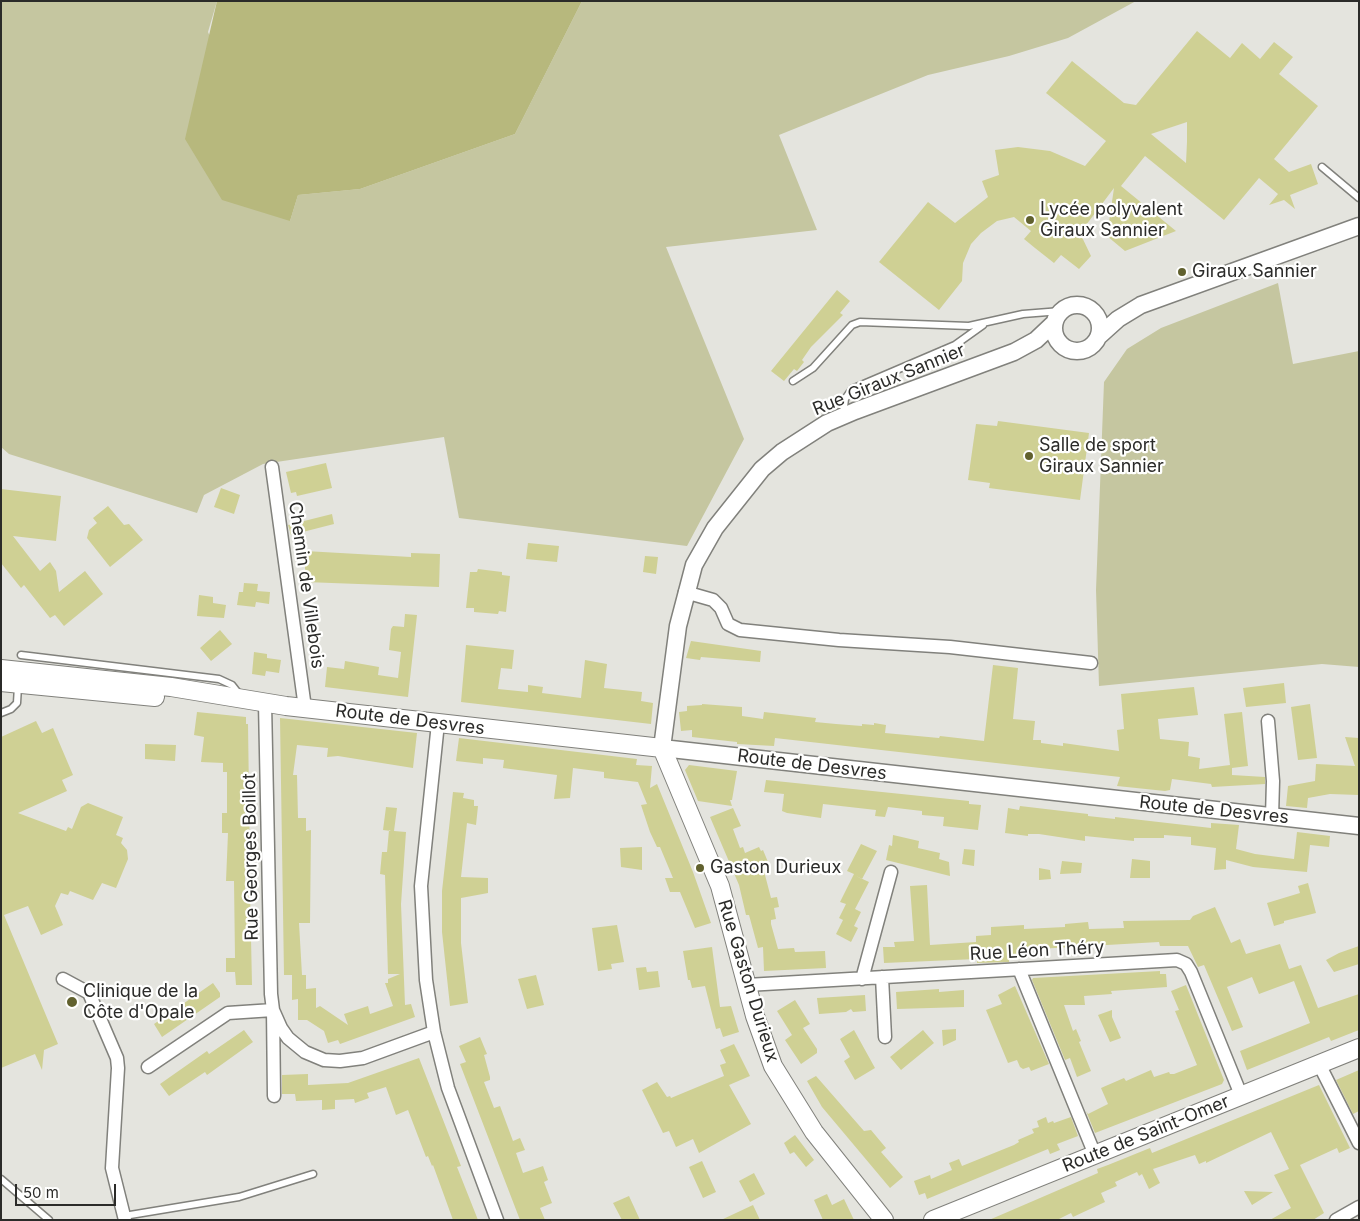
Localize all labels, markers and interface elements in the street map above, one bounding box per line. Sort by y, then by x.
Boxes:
place label: Lycée polyvalent Giraux Sannier [1040,199,1183,242]
marker: Lycée polyvalent Giraux Sannier [1024,214,1036,226]
place label: Giraux Sannier [1192,261,1317,283]
marker: Giraux Sannier [1176,266,1188,278]
street label: Rue Giraux Sannier [810,340,968,420]
place label: Salle de sport Giraux Sannier [1039,435,1164,478]
marker: Salle de sport Giraux Sannier [1023,450,1035,462]
street label: Chemin de Villebois [284,500,328,670]
street label: Route de Desvres [334,700,486,740]
street label: Route de Desvres [736,745,888,785]
street label: Rue Georges Boillot [239,773,263,941]
street label: Route de Desvres [1138,791,1290,829]
place label: Gaston Durieux [710,857,841,879]
marker: Gaston Durieux [694,862,706,874]
street label: Rue Gaston Durieux [713,897,783,1065]
street label: Rue Léon Théry [969,937,1105,965]
place label: Clinique de la Côte d'Opale [83,981,198,1024]
marker: Clinique de la Côte d'Opale [65,995,79,1009]
street label: Route de Saint-Omer [1059,1091,1233,1177]
scale bar [18,1174,119,1206]
text: 50 m [23,1183,59,1202]

